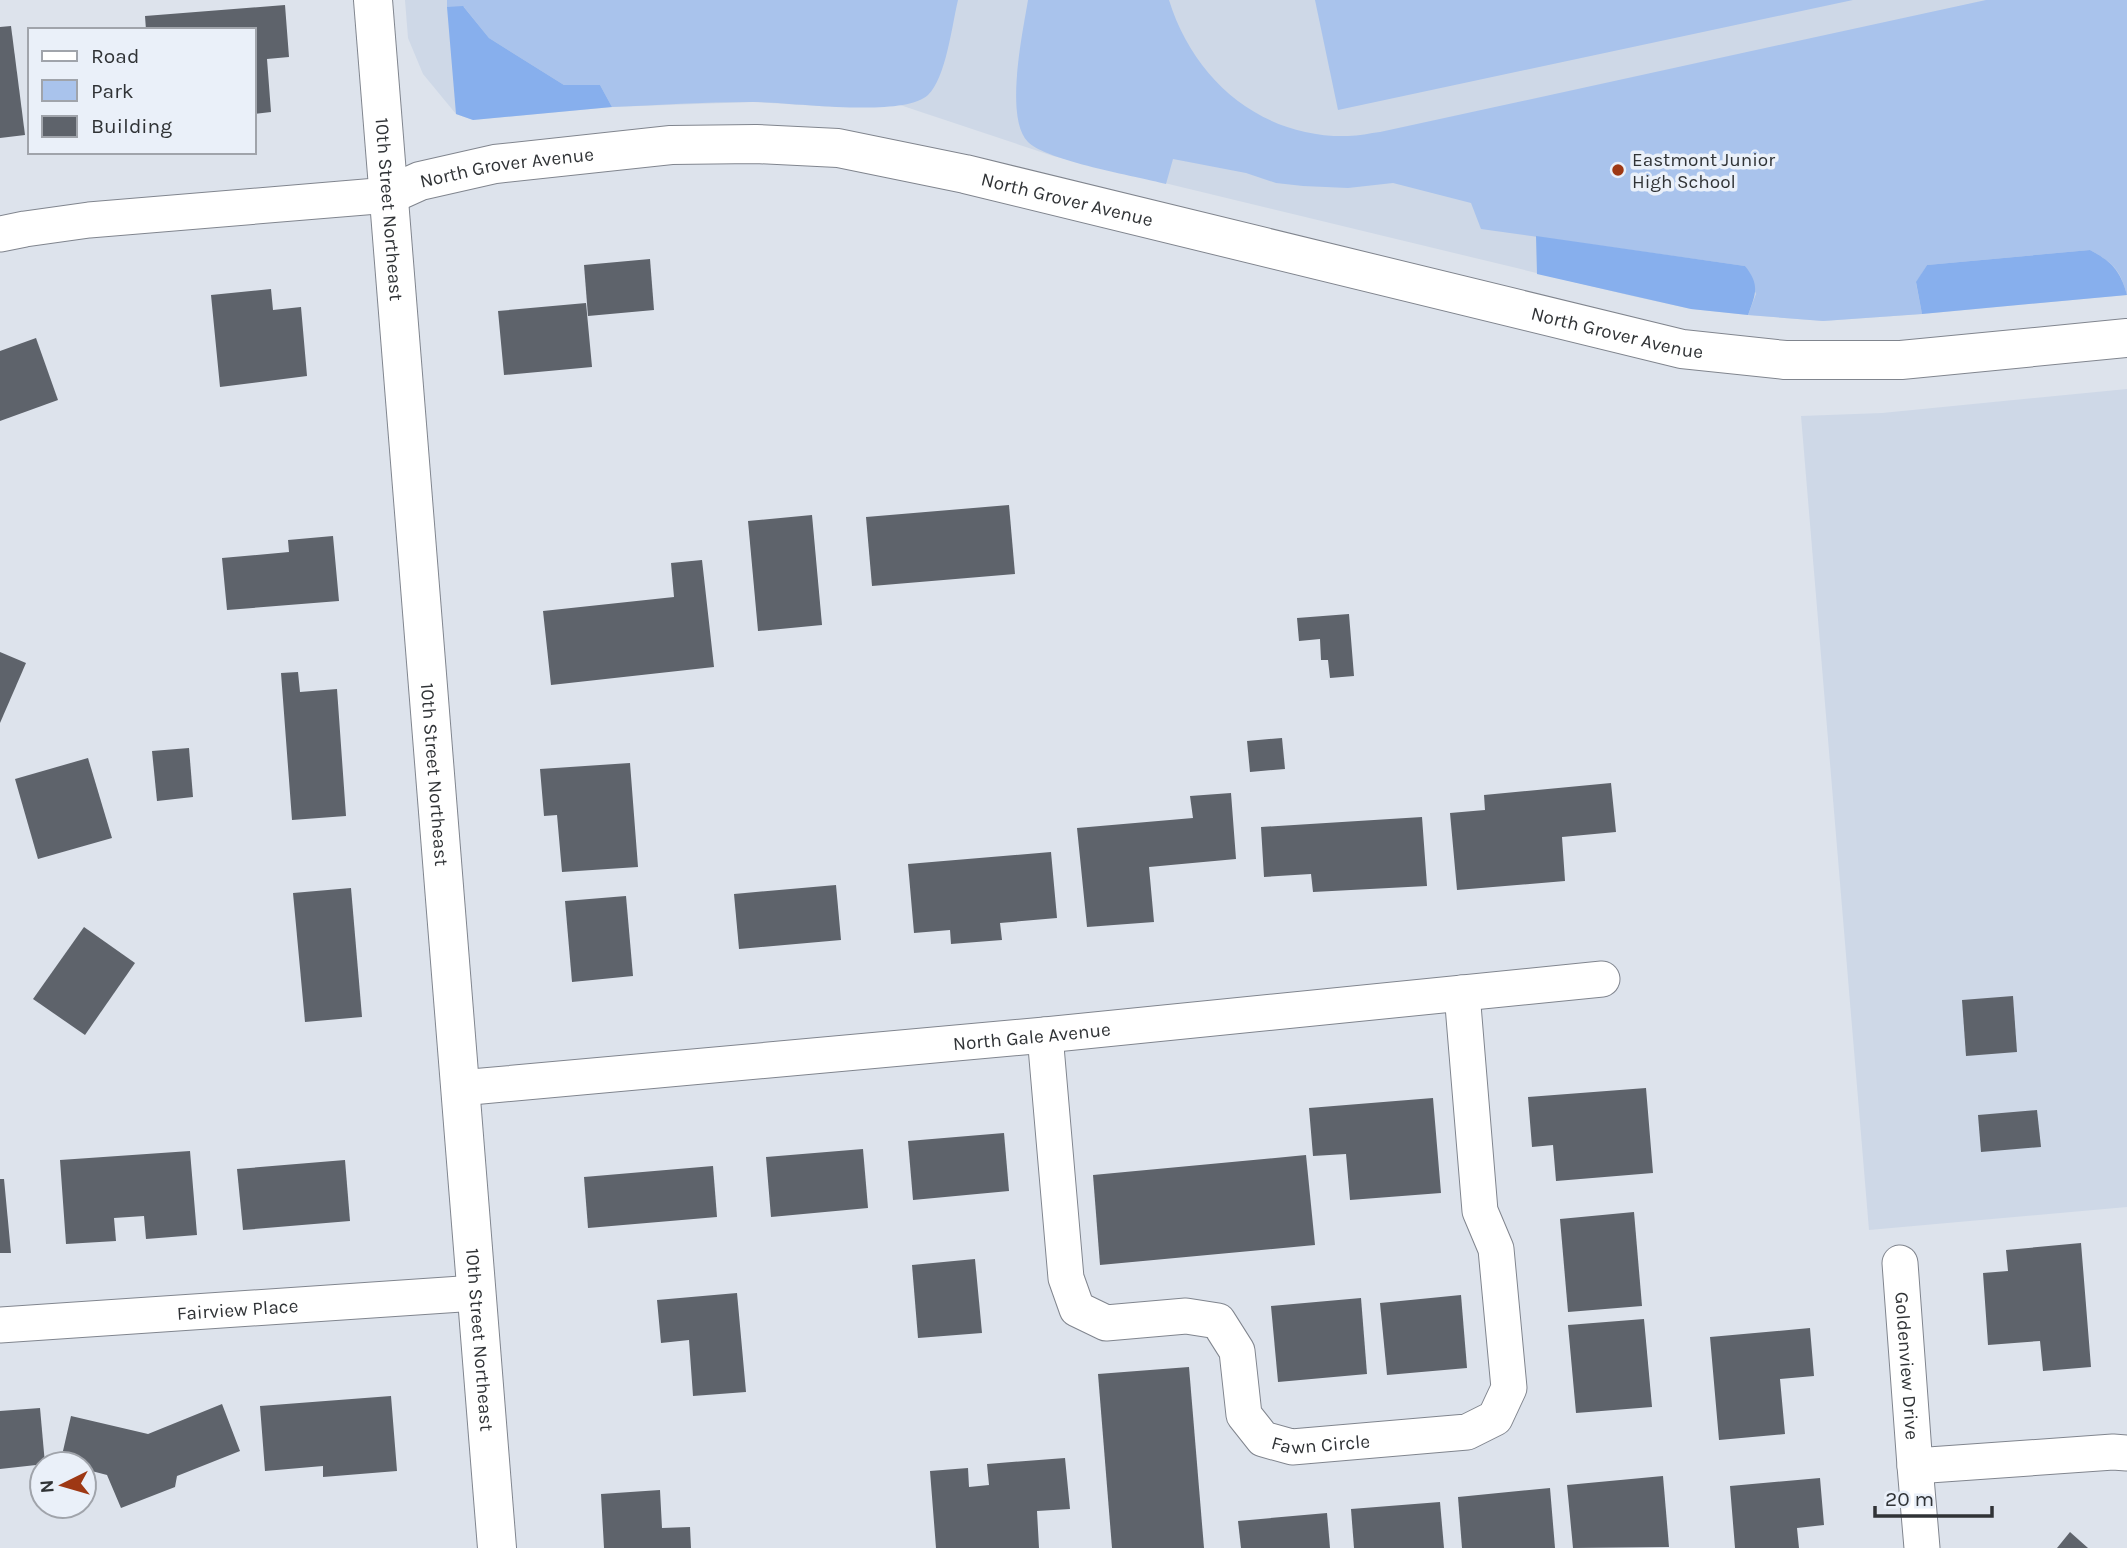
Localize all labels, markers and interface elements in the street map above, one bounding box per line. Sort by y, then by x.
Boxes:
legend [28,28,256,154]
text: Road [91,44,139,68]
text: Park [91,79,134,103]
text: Building [91,114,172,138]
street label: 10th Street Northeast [370,117,407,302]
street label: North Grover Avenue [418,143,595,193]
place label: Eastmont Junior High School [1632,149,1775,193]
marker: Eastmont Junior High School [1610,162,1626,178]
street label: North Grover Avenue [979,168,1155,232]
street label: North Grover Avenue [1529,303,1704,363]
street label: 10th Street Northeast [416,682,452,867]
street label: North Gale Avenue [952,1018,1112,1055]
street label: 10th Street Northeast [461,1247,498,1432]
street label: Goldenview Drive [1890,1291,1923,1440]
street label: Fairview Place [176,1295,299,1325]
street label: Fawn Circle [1269,1430,1371,1459]
north arrow [28,1450,98,1520]
scale bar [1875,1474,1992,1518]
text: N [36,1479,59,1494]
text: 20 m [1885,1487,1934,1511]

